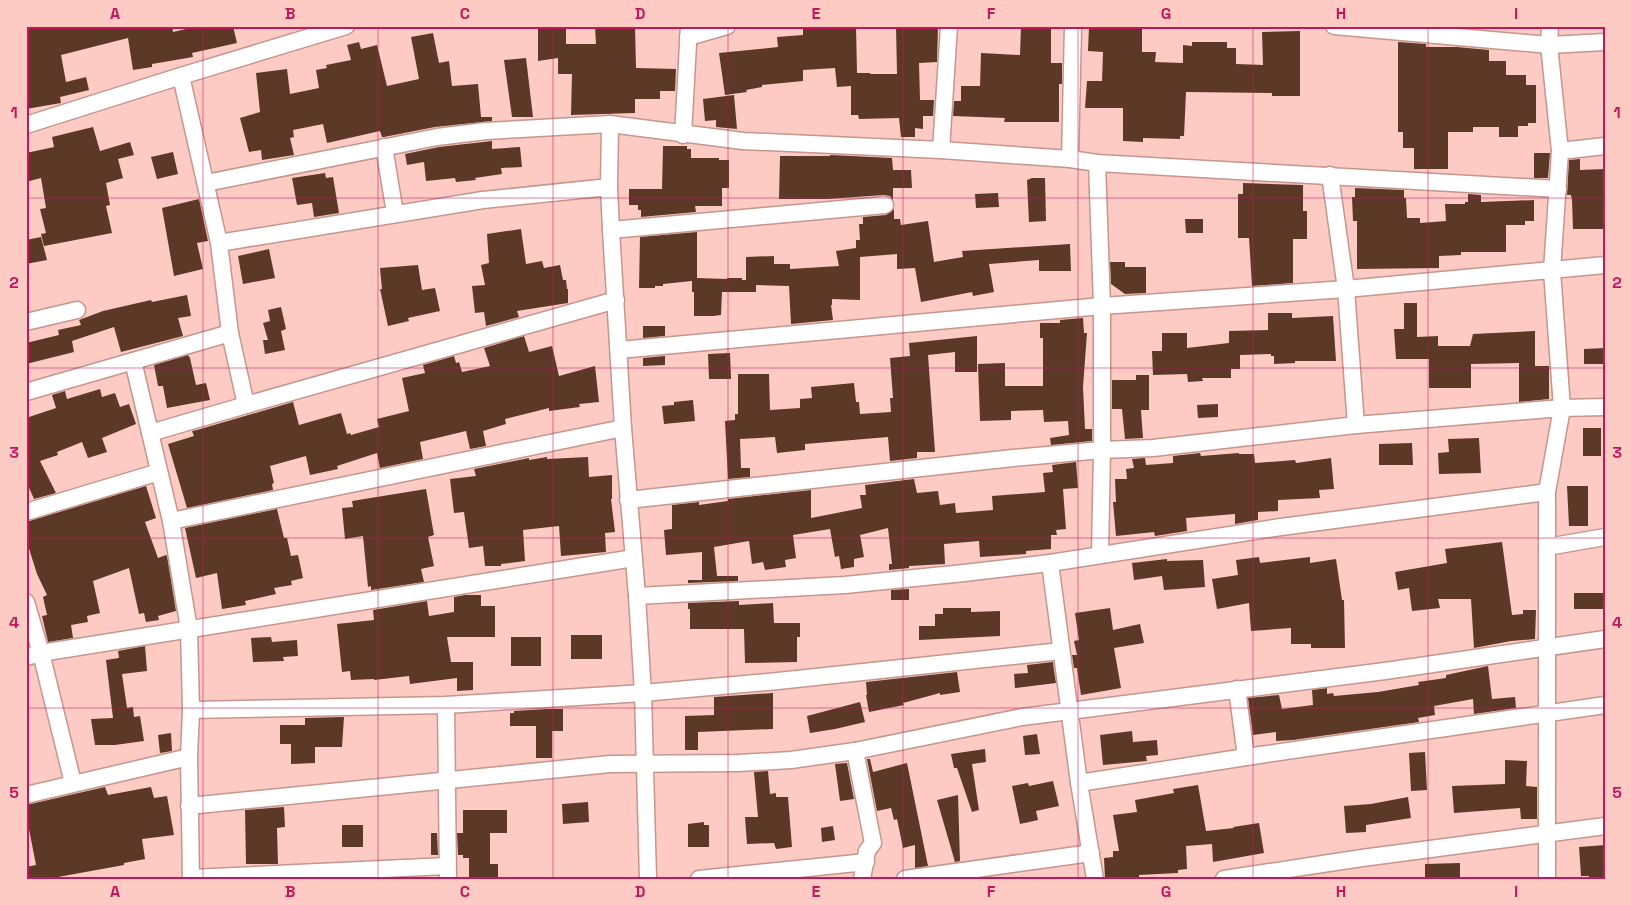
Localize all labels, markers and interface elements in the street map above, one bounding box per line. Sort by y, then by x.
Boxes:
text: A [110,3,120,24]
text: B [285,3,295,24]
text: C [460,3,470,24]
text: D [635,3,645,24]
text: E [812,3,821,24]
text: F [987,3,996,24]
text: G [1161,3,1171,24]
text: H [1336,3,1346,24]
text: I [1514,3,1518,24]
text: 1 [10,102,18,123]
text: 1 [1613,102,1621,123]
text: 2 [9,272,19,293]
text: 2 [1612,272,1622,293]
text: 3 [9,442,19,463]
text: 3 [1612,442,1622,463]
text: 4 [9,612,19,633]
text: 4 [1612,612,1622,633]
text: 5 [9,782,19,803]
text: 5 [1612,782,1622,803]
text: A [110,881,120,902]
text: B [285,881,295,902]
text: C [460,881,470,902]
text: D [635,881,645,902]
text: E [812,881,821,902]
text: F [987,881,996,902]
text: G [1161,881,1171,902]
text: H [1336,881,1346,902]
text: I [1514,881,1518,902]

